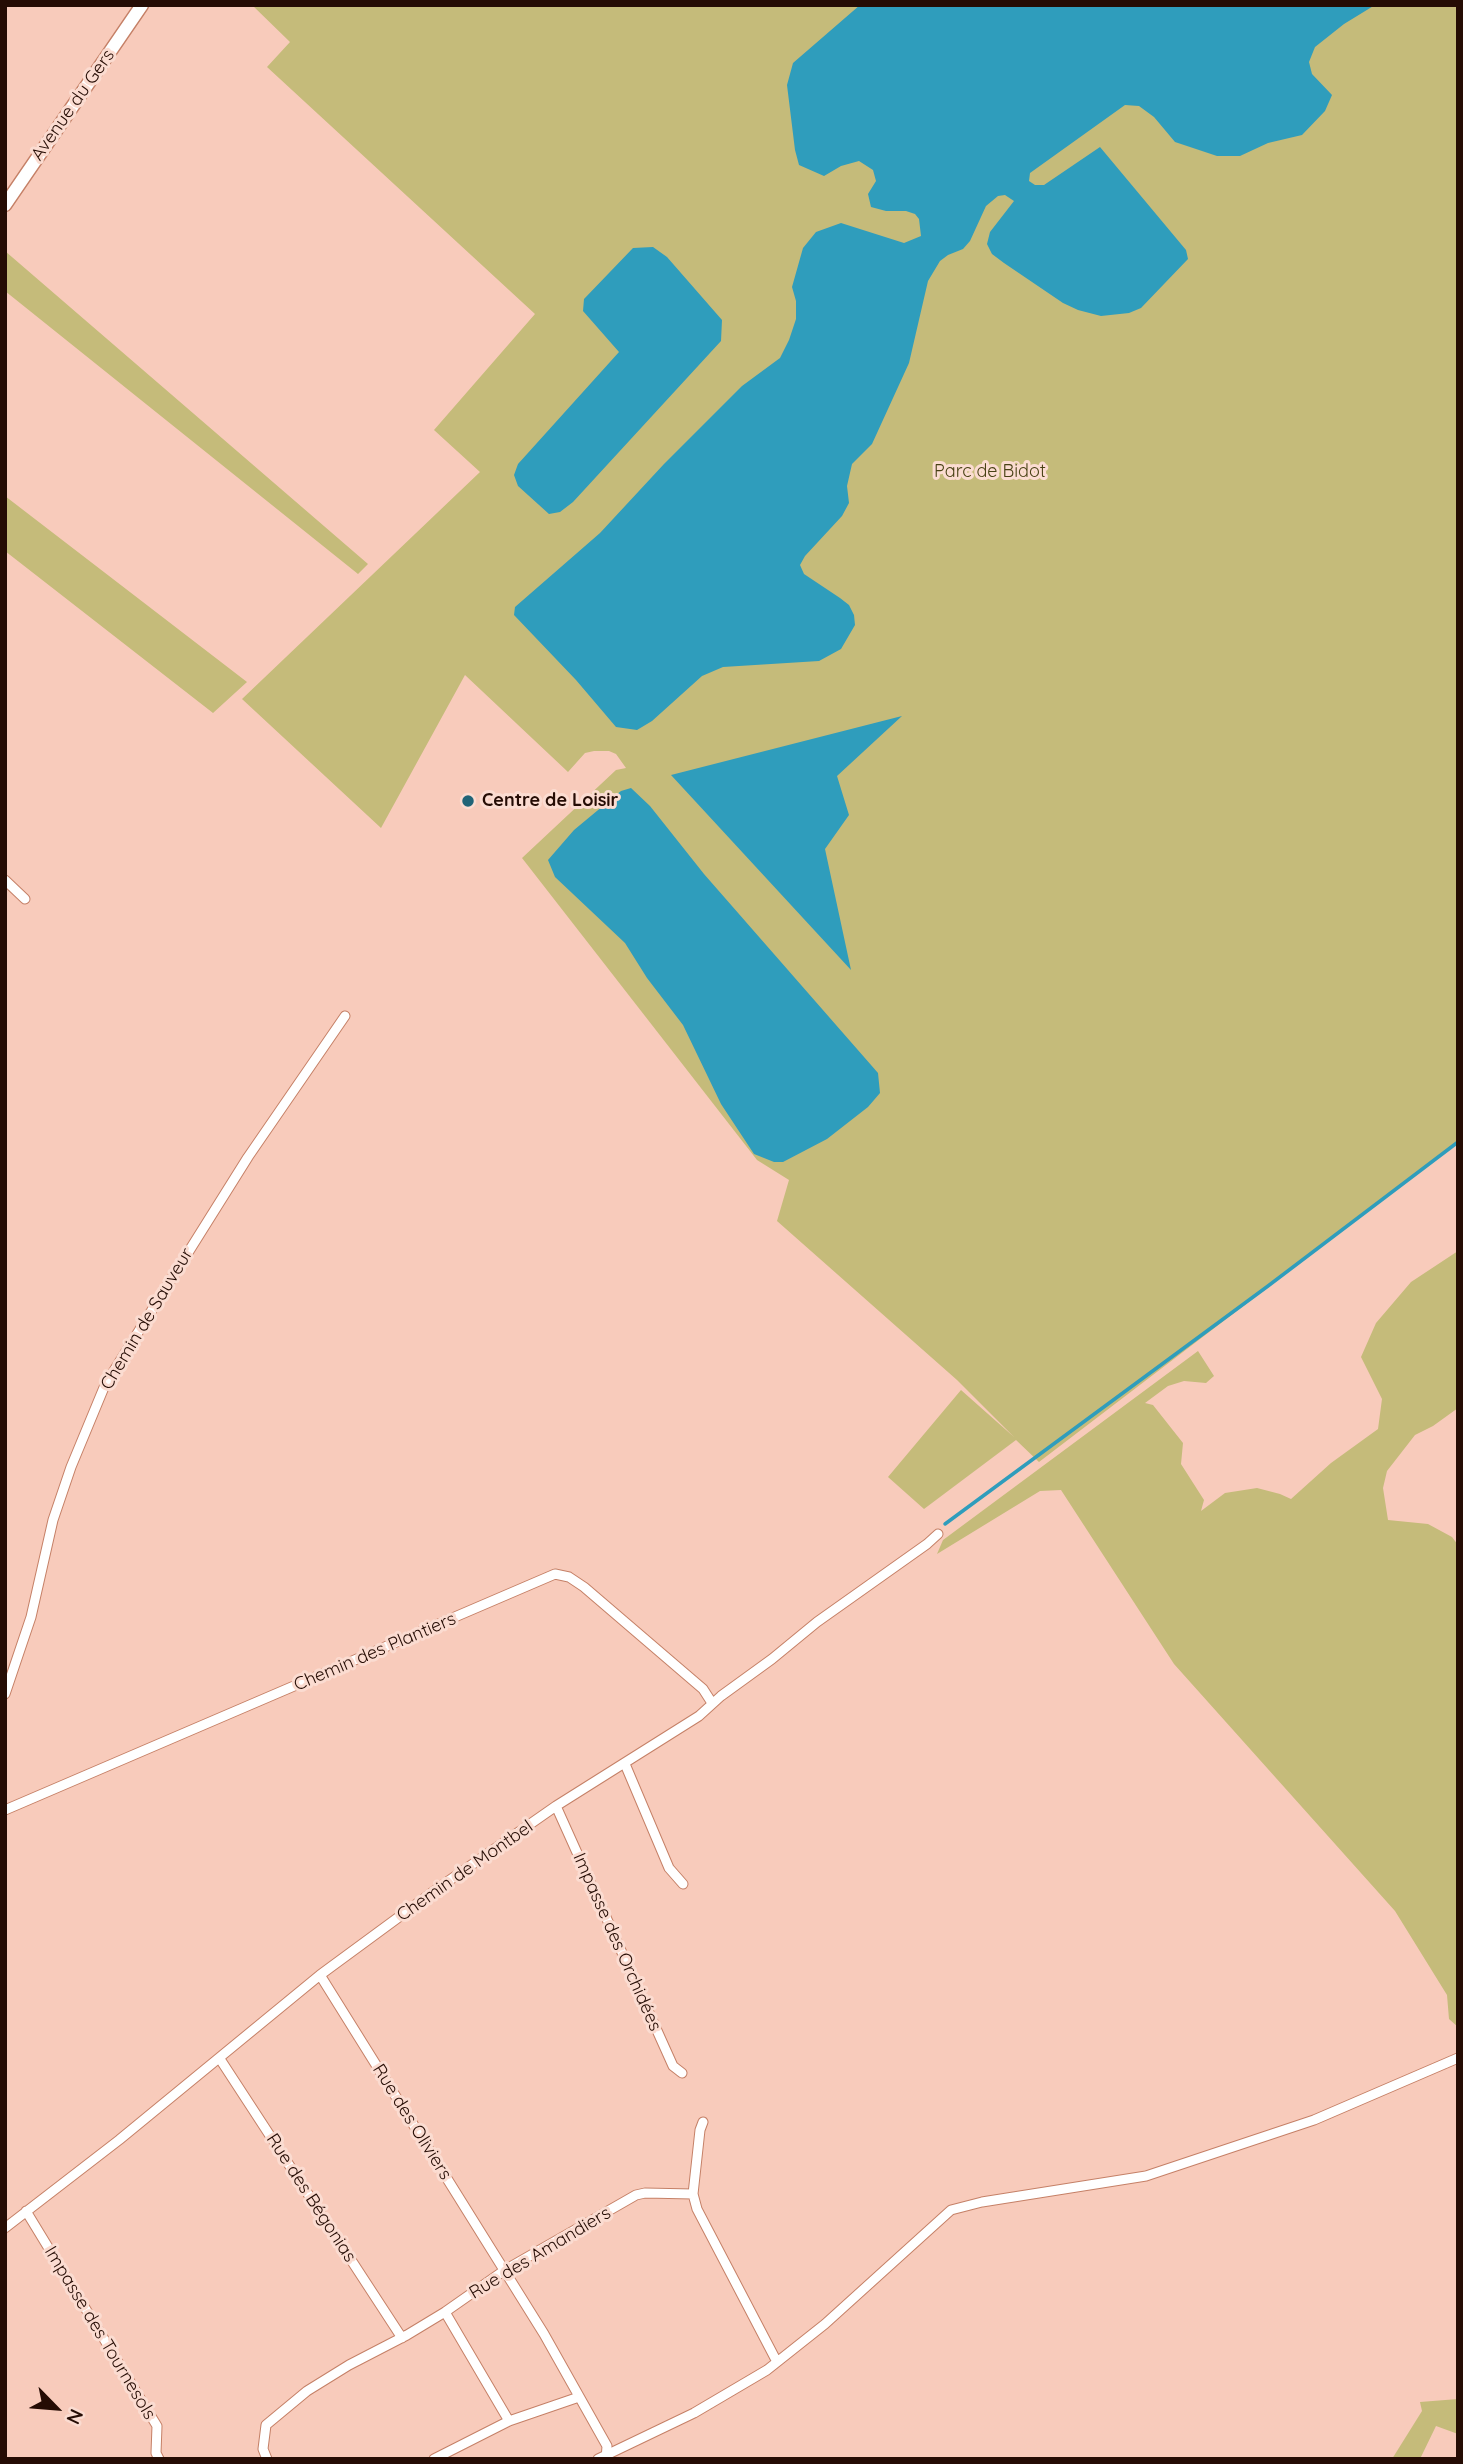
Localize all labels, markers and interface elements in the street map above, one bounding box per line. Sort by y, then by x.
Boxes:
street label: Avenue du Gers [27,45,119,165]
park label: Parc de Bidot [934,461,1046,483]
place label: Centre de Loisir [482,790,618,812]
marker: Centre de Loisir [460,793,476,809]
street label: Chemin de Sauveur [96,1244,198,1394]
street label: Chemin des Plantiers [291,1608,459,1696]
street label: Chemin de Montbel [393,1816,537,1926]
street label: Impasse des Orchidées [568,1850,666,2034]
street label: Rue des Oliviers [368,2060,456,2184]
street label: Rue des Bégonias [261,2130,361,2266]
street label: Rue des Amandiers [465,2202,615,2304]
street label: Impasse des Tournesols [40,2242,160,2424]
north arrow [21,2373,91,2443]
text: N [61,2405,89,2428]

